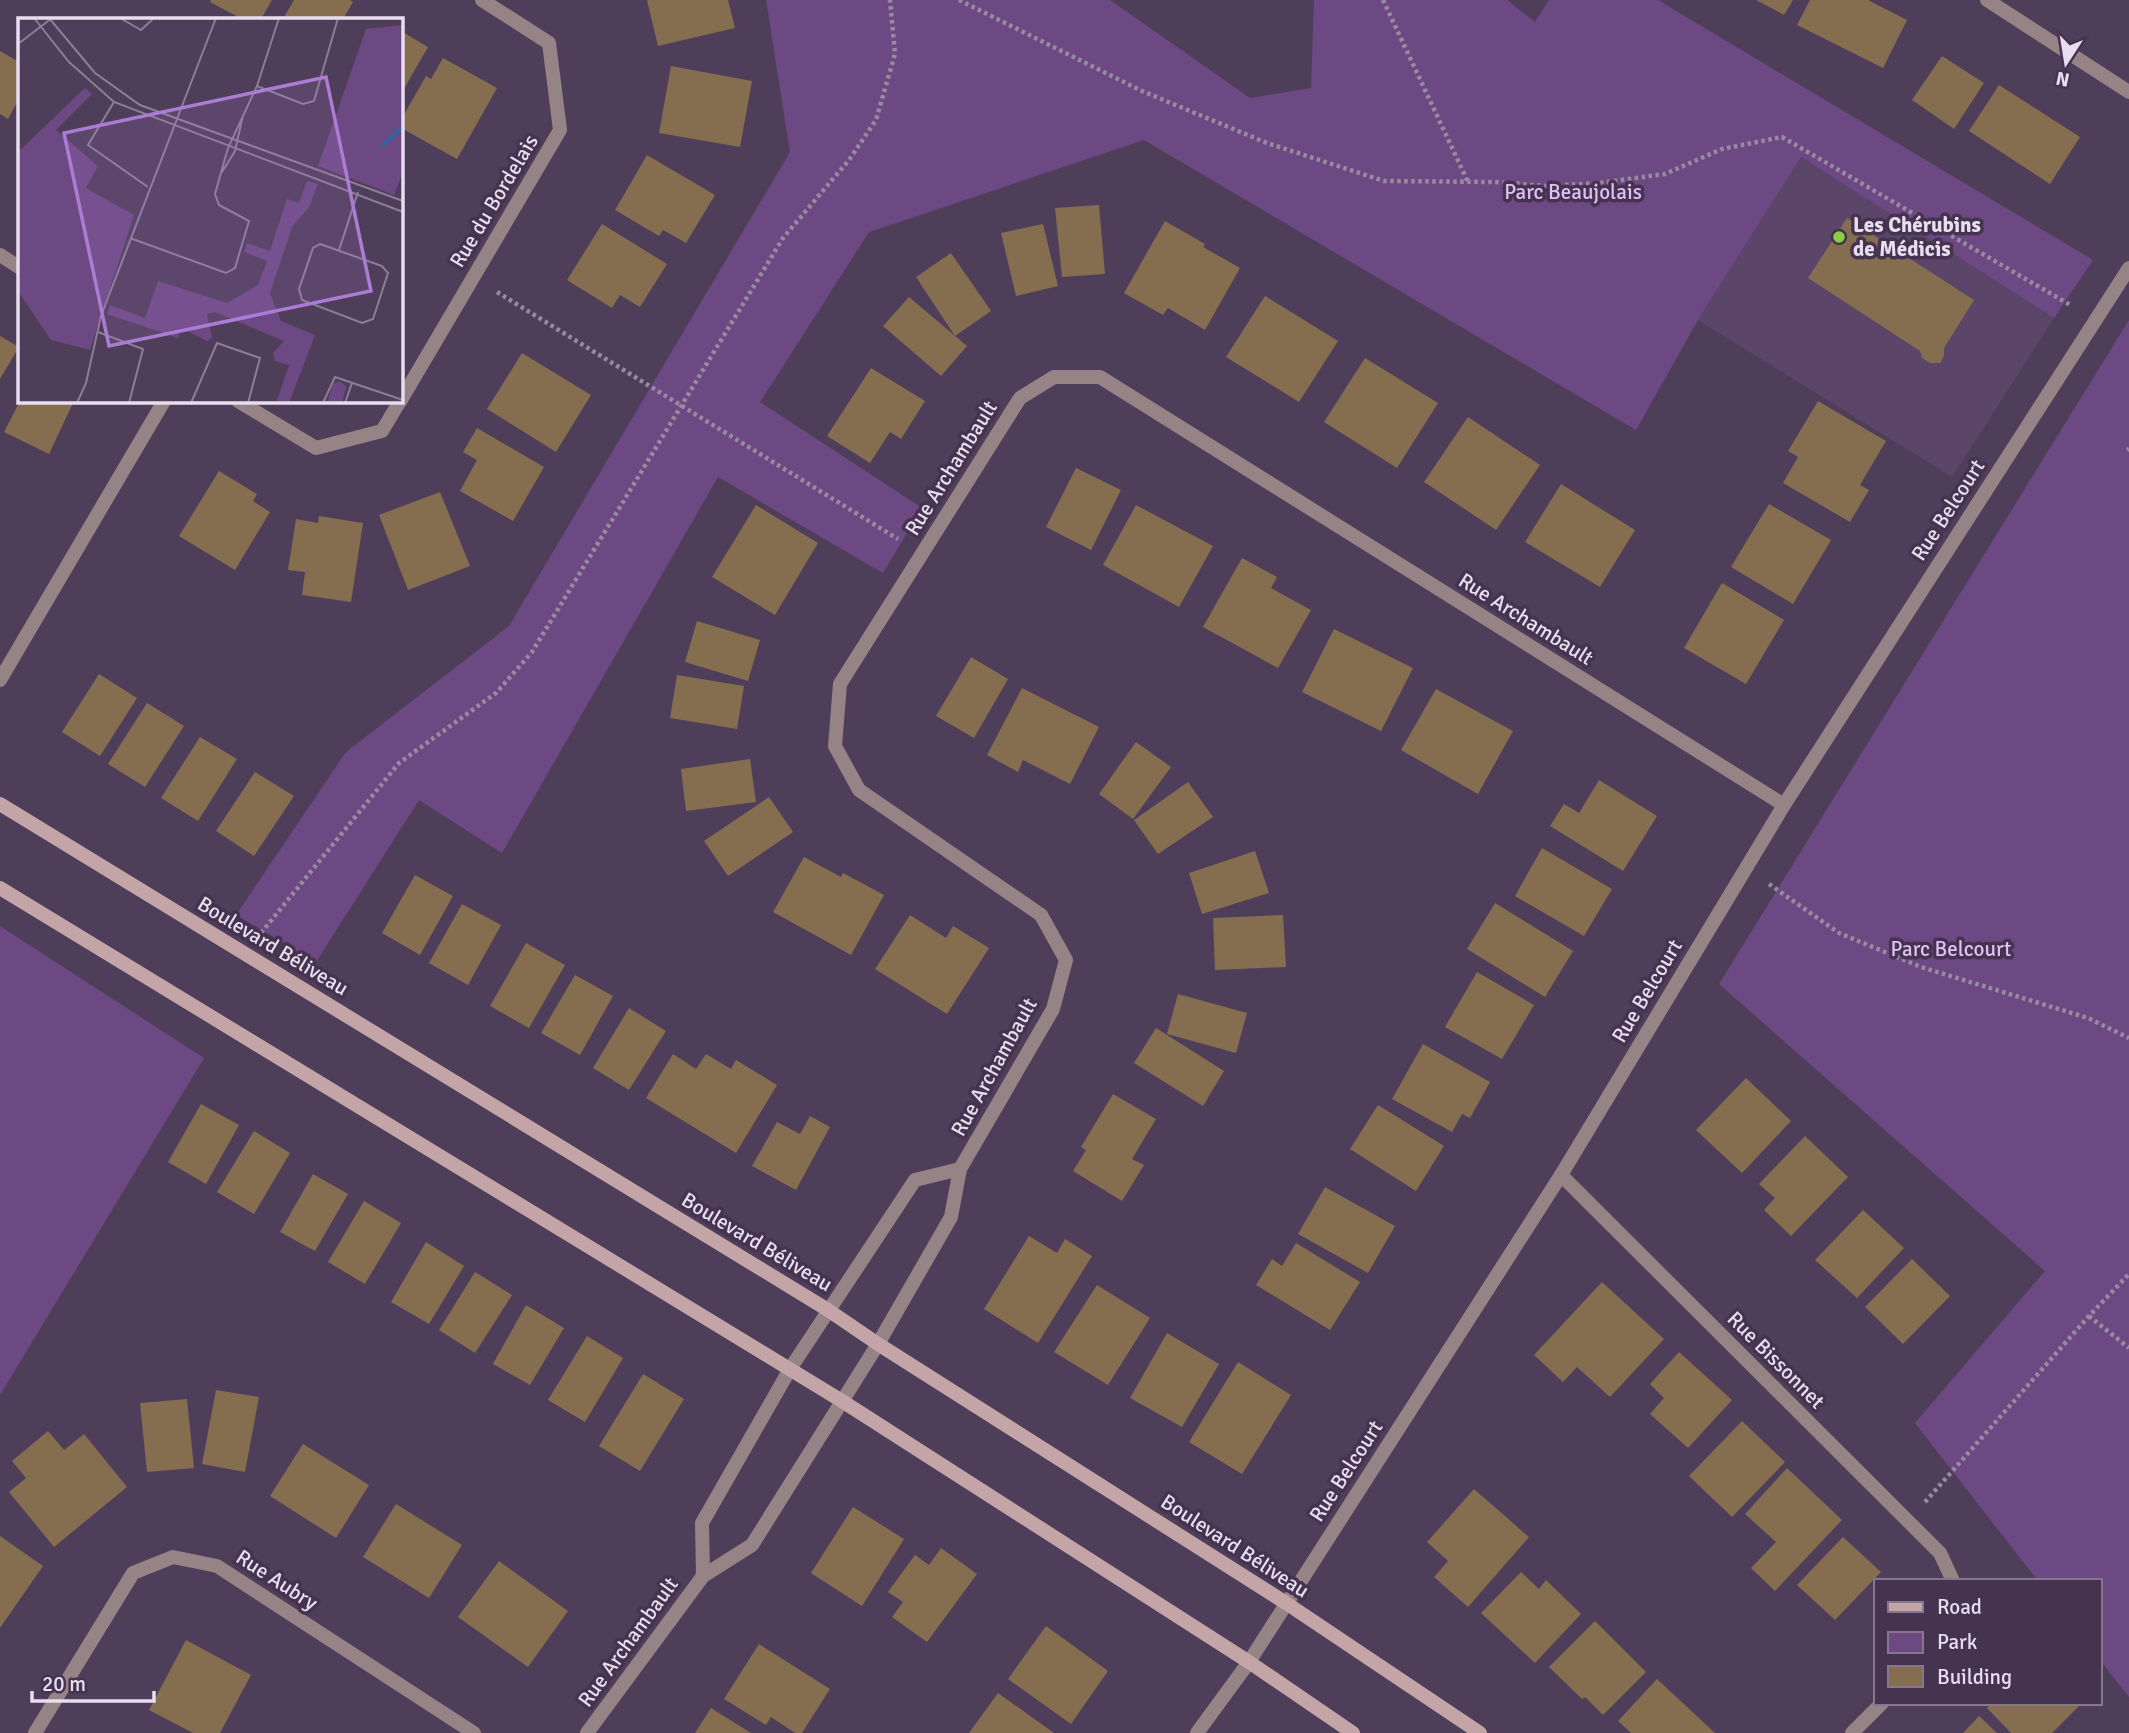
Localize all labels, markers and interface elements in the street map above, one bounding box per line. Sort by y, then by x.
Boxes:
inset map [18,18,402,402]
north arrow [2031,28,2101,98]
text: N [2054,66,2072,92]
street label: Rue du Bordelais [444,130,544,272]
park label: Parc Beaujolais [1504,179,1642,205]
place label: Les Chérubins de Médicis [1853,212,1981,262]
marker: Les Chérubins de Médicis [1831,229,1847,245]
street label: Rue Archambault [899,396,1003,540]
street label: Rue Belcourt [1906,454,1990,566]
street label: Rue Archambault [1454,567,1598,671]
street label: Boulevard Béliveau [193,891,353,1001]
street label: Rue Belcourt [1606,935,1688,1047]
park label: Parc Belcourt [1891,936,2011,962]
street label: Rue Archambault [945,993,1043,1141]
street label: Boulevard Béliveau [677,1187,837,1297]
street label: Rue Bissonnet [1722,1306,1830,1414]
street label: Rue Belcourt [1304,1415,1388,1527]
street label: Boulevard Béliveau [1156,1488,1314,1604]
street label: Rue Aubry [231,1544,323,1616]
street label: Rue Archambault [572,1572,684,1712]
legend [1874,1579,2101,1705]
text: Road [1937,1594,1982,1620]
text: Park [1937,1629,1978,1655]
scale bar [32,1660,154,1704]
text: Building [1937,1664,2012,1690]
text: 20 m [42,1671,86,1697]

